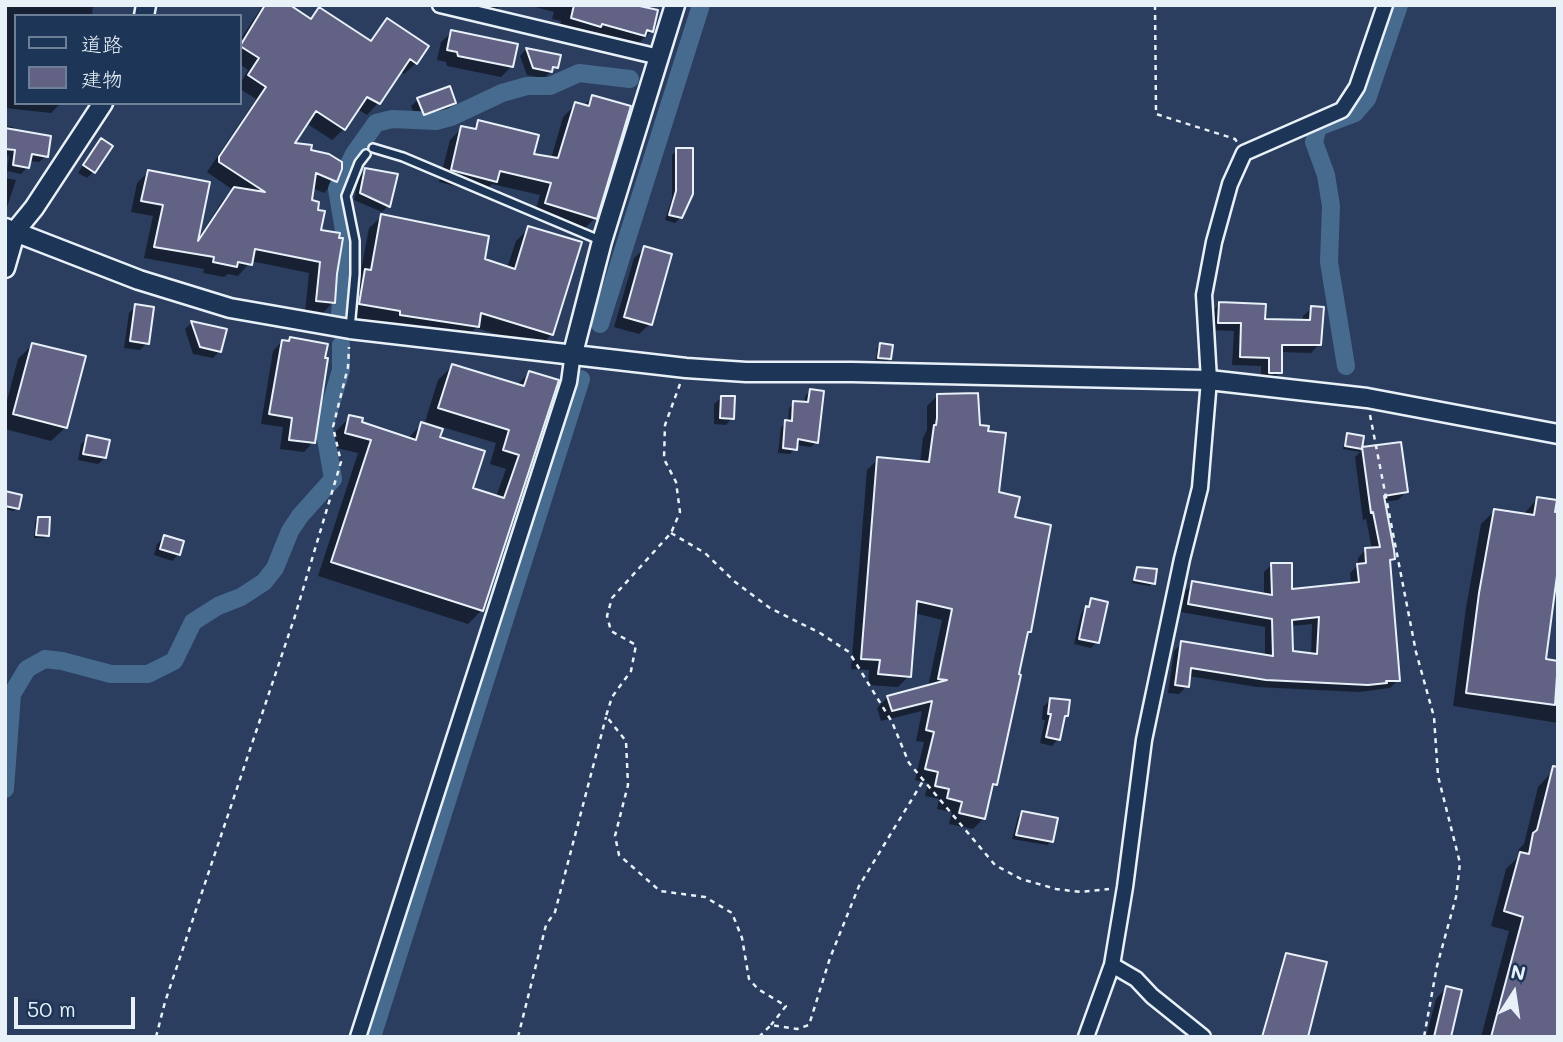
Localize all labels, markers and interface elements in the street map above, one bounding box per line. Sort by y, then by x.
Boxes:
legend [14,14,242,105]
text: 道路 [81,30,123,57]
text: 建物 [81,65,123,92]
north arrow [1479,958,1549,1028]
text: N [1509,958,1528,986]
scale bar [18,982,138,1026]
text: 50 m [27,995,76,1022]

